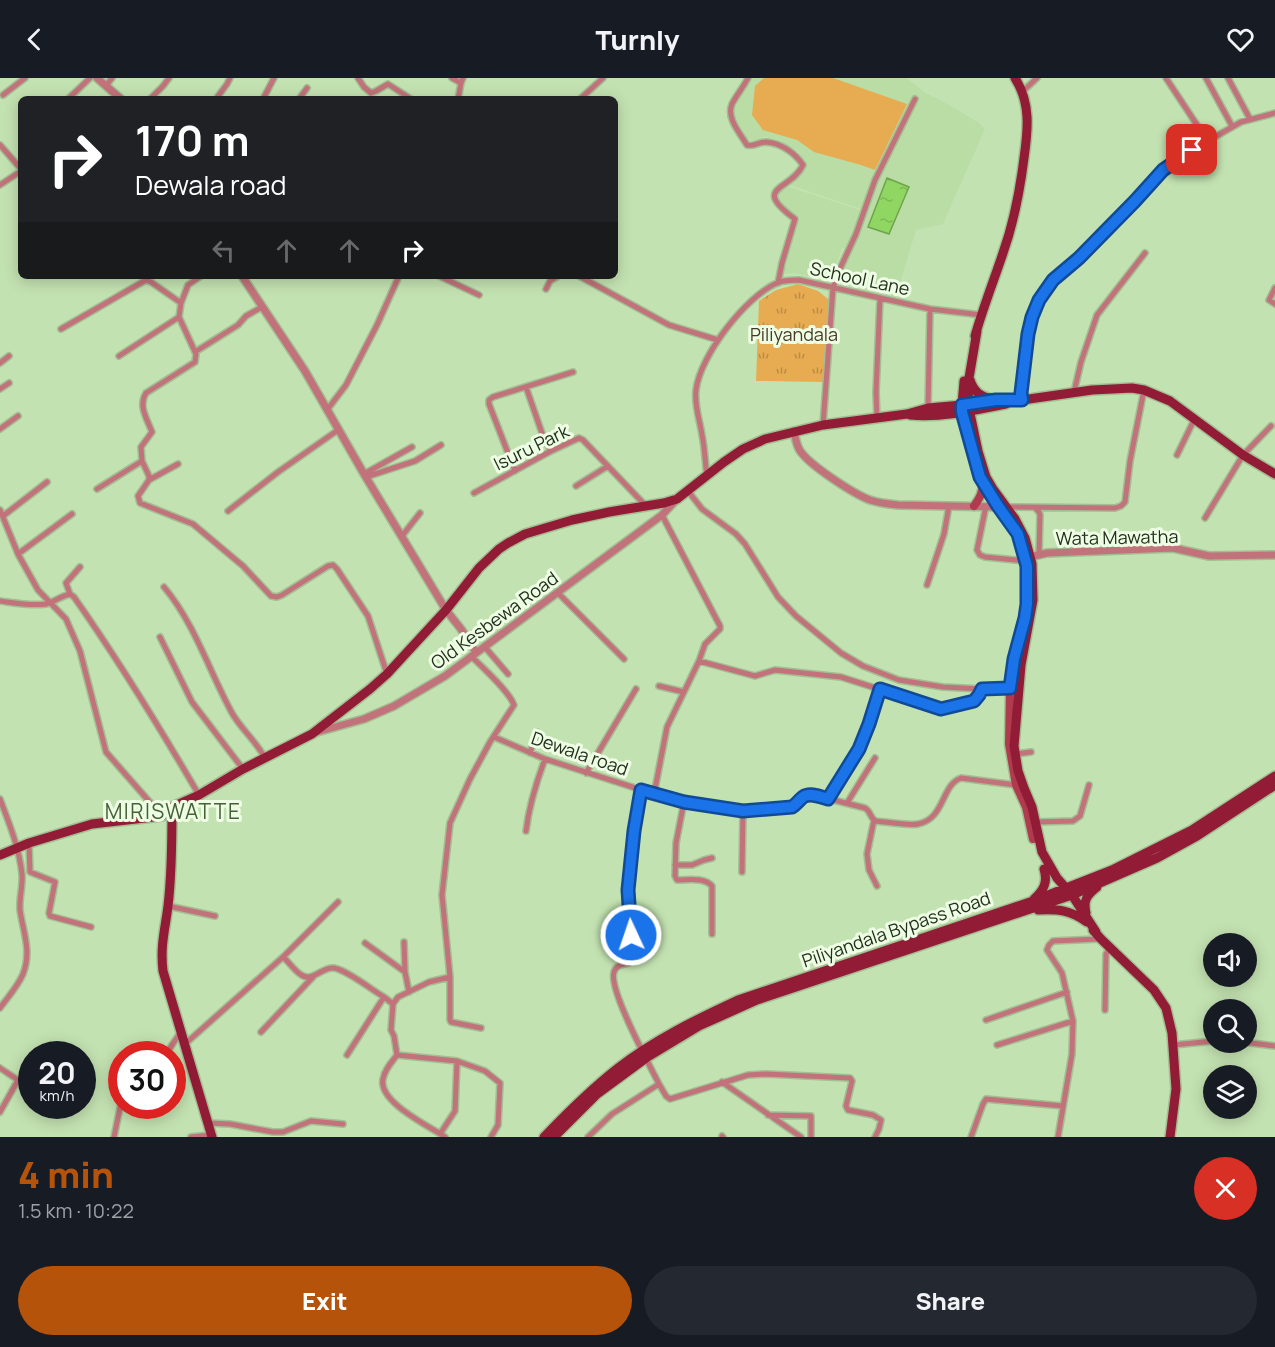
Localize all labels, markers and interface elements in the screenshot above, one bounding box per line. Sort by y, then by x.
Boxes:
text: Turnly [596,21,679,58]
icon: back [18,23,51,56]
icon: heart [1224,23,1257,56]
text: 170 m [135,111,250,169]
icon: right [36,120,114,198]
pin [1166,124,1217,175]
icon: arrive [1175,133,1208,166]
text: Dewala road [135,166,286,203]
icon: left [207,234,240,267]
icon: ahead [270,234,303,267]
icon: ahead [333,234,366,267]
icon: right [396,234,429,267]
street label: School Lane [808,256,912,300]
park label: Piliyandala [750,322,838,346]
street label: Isuru Park [489,418,574,476]
street label: Wata Mawatha [1055,524,1179,550]
street label: Old Kesbewa Road [426,566,562,674]
street label: Dewala road [528,725,632,781]
district label: MIRISWATTE [105,797,241,825]
street label: Piliyandala Bypass Road [798,885,994,973]
position arrow [599,903,663,967]
map controls [1203,933,1257,1119]
button: sound [1203,933,1257,987]
button: search [1203,999,1257,1053]
speed limit sign: 30 [108,1041,186,1119]
text: 20 [38,1052,76,1093]
button: layers [1203,1065,1257,1119]
text: km/h [40,1085,74,1106]
text: 4 min [18,1150,114,1199]
button: close [1194,1157,1257,1220]
text: 1.5 km · 10:22 [18,1197,134,1224]
button: Exit [18,1266,632,1335]
button: Share [644,1266,1257,1335]

